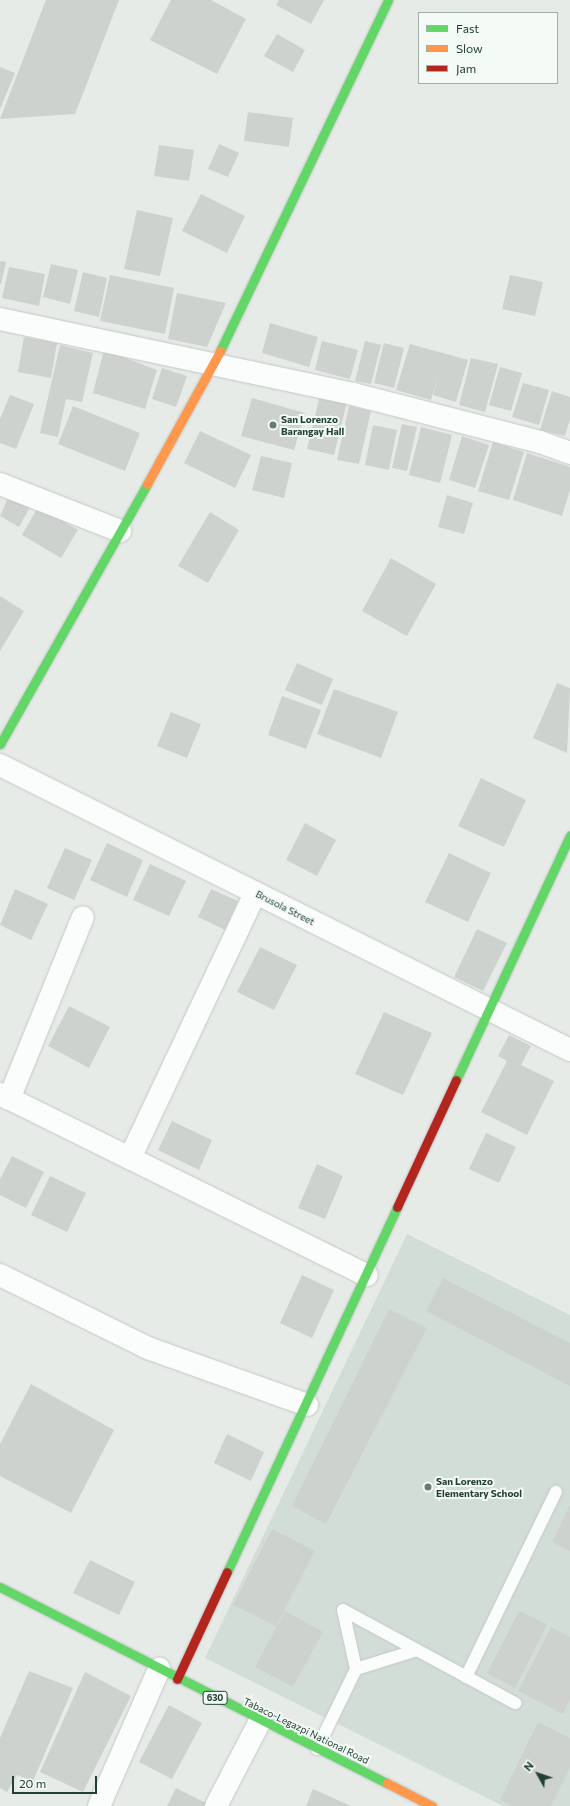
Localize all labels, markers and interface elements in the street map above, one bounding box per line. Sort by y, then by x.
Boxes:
legend [418,12,558,84]
text: Fast [456,21,479,35]
text: Slow [456,41,483,55]
text: Jam [456,61,476,75]
place label: San Lorenzo Barangay Hall [281,413,344,436]
marker: San Lorenzo Barangay Hall [268,420,278,430]
street label: Brusola Street [254,888,316,928]
place label: San Lorenzo Elementary School [436,1475,522,1498]
marker: San Lorenzo Elementary School [423,1482,433,1492]
road number: 630 [202,1691,228,1705]
street label: Tabaco-Legazpi National Road [241,1695,371,1767]
north arrow [518,1754,558,1794]
text: N [521,1759,536,1773]
scale bar [14,1768,99,1794]
text: 20 m [19,1776,46,1790]

